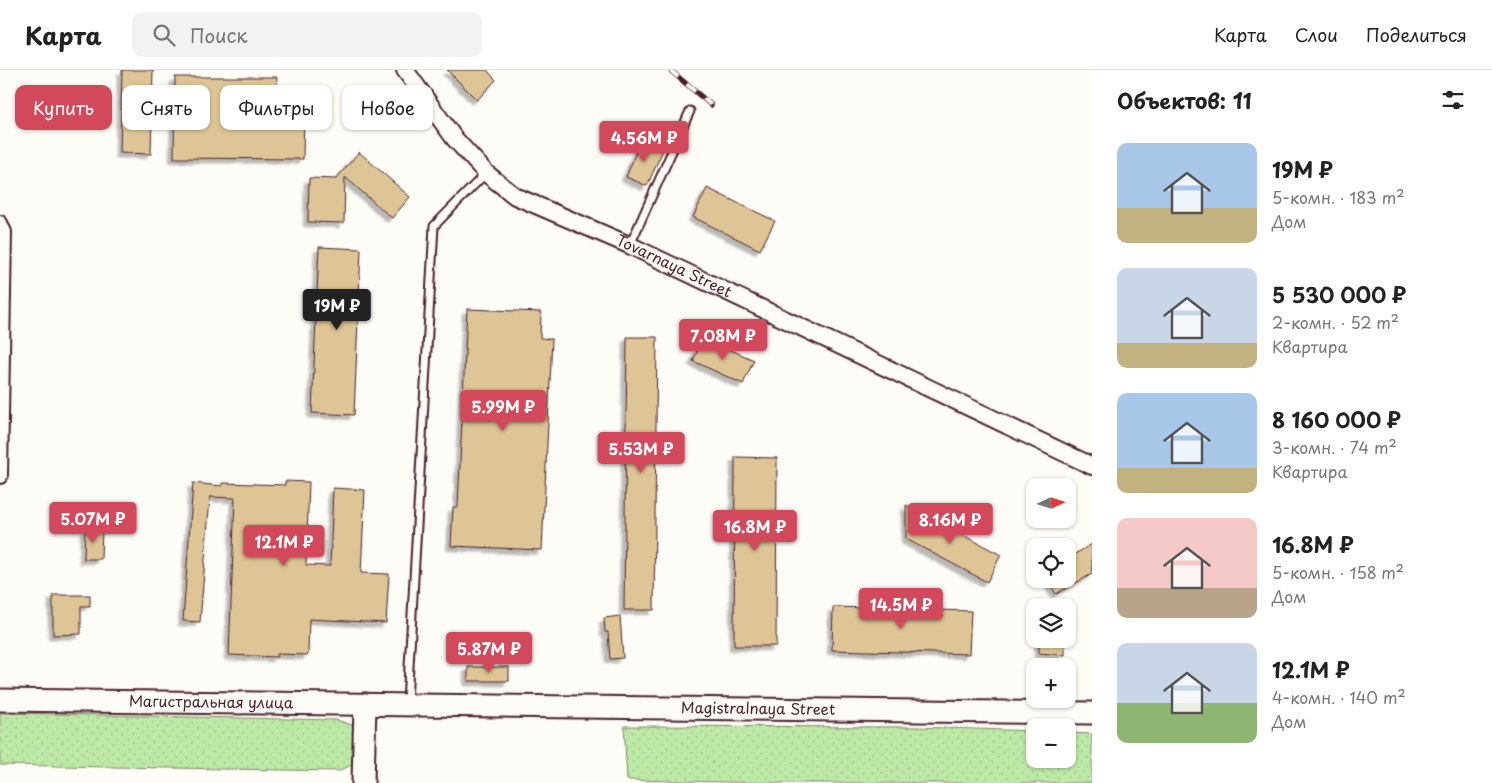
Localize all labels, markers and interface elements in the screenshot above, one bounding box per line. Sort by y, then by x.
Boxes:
search box [132,12,482,57]
text: Карта [25,17,102,53]
icon: search [150,21,178,49]
text: Поиск [190,21,248,49]
text: Карта [1214,21,1267,48]
text: Слои [1295,21,1338,48]
text: Поделиться [1366,21,1467,48]
text: Объектов: 11 [1117,84,1252,116]
chip: Купить [15,85,112,130]
chip: Снять [122,85,210,130]
chip: Фильтры [220,85,332,130]
chip: Новое [342,85,433,130]
icon: filters [1439,86,1467,114]
pin: 4.56M ₽ [598,121,690,163]
text: 4.56M ₽ [610,125,678,149]
text: 19M ₽ [1272,153,1333,185]
icon: home [1157,163,1217,223]
text: 5-комн. · 183 m² [1272,185,1404,209]
text: Дом [1272,209,1306,233]
street label: Tovarnaya Street [613,228,736,302]
text: 5 530 000 ₽ [1272,278,1406,310]
pin: 19M ₽ [302,288,372,331]
icon: home [1157,288,1217,348]
text: 19M ₽ [314,293,360,317]
text: 2-комн. · 52 m² [1272,310,1399,334]
pin: 7.08M ₽ [677,318,769,361]
text: 7.08M ₽ [690,323,756,347]
text: Квартира [1272,334,1347,358]
pin: 5.99M ₽ [457,390,549,432]
text: 5.99M ₽ [471,394,535,418]
text: 8 160 000 ₽ [1272,403,1401,435]
icon: home [1157,413,1217,473]
pin: 5.53M ₽ [595,432,687,474]
text: 3-комн. · 74 m² [1272,435,1397,459]
text: 5.53M ₽ [609,436,673,460]
text: Квартира [1272,459,1347,483]
north arrow [1026,478,1076,528]
map controls [1026,478,1076,768]
pin: 5.07M ₽ [47,502,139,544]
pin: 8.16M ₽ [904,502,996,545]
text: 5.07M ₽ [60,506,126,530]
text: 8.16M ₽ [919,507,981,531]
pin: 16.8M ₽ [709,510,801,552]
text: 16.8M ₽ [724,514,786,538]
pin: 12.1M ₽ [238,524,330,567]
text: 16.8M ₽ [1272,528,1354,560]
text: 12.1M ₽ [254,529,314,553]
button: locate [1026,538,1076,588]
icon: home [1157,538,1217,598]
text: 5-комн. · 158 m² [1272,560,1404,584]
text: Дом [1272,584,1306,608]
pin: 14.5M ₽ [855,588,947,630]
text: 14.5M ₽ [870,592,932,616]
button: layers [1026,598,1076,648]
pin: 5.87M ₽ [443,632,535,674]
text: 5.87M ₽ [457,636,521,660]
text: 12.1M ₽ [1272,653,1350,685]
button: + [1026,658,1076,708]
icon: home [1157,663,1217,723]
text: 4-комн. · 140 m² [1272,685,1406,709]
street label: Магистральная улица [129,689,294,713]
street label: Magistralnaya Street [681,695,835,720]
text: Дом [1272,709,1306,733]
button: − [1026,718,1076,768]

